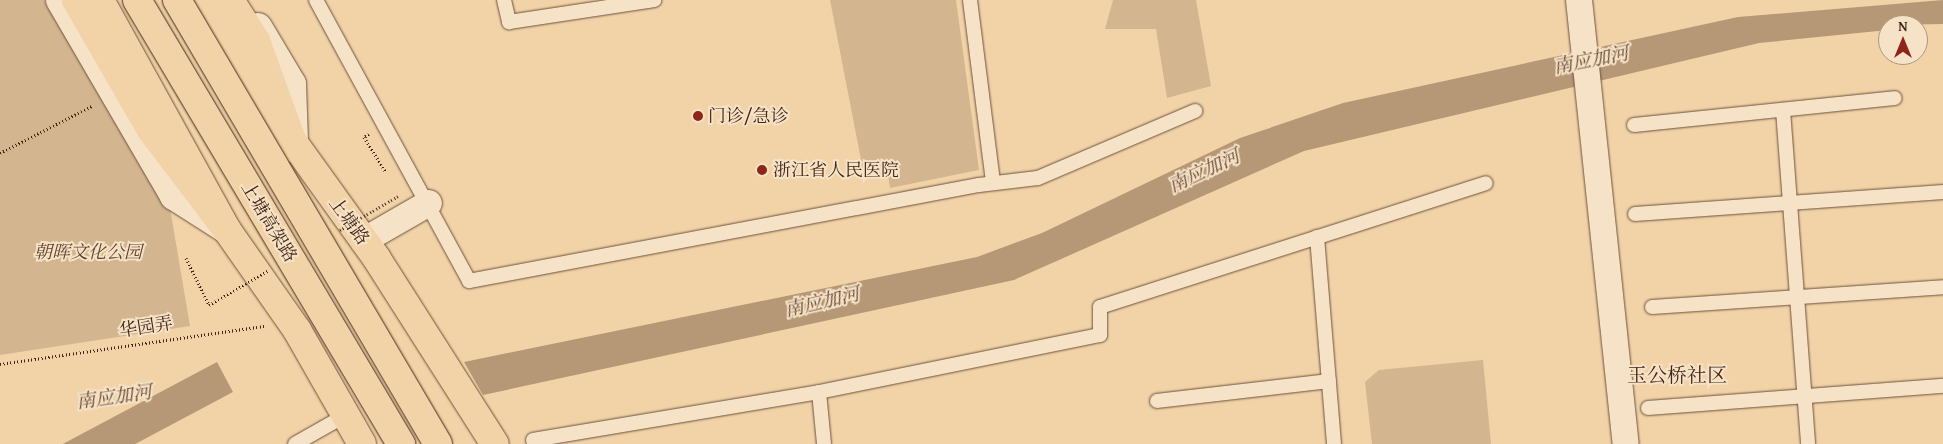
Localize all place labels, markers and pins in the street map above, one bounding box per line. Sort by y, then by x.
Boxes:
place label: 门诊/急诊 [708,105,788,127]
marker: 门诊/急诊 [692,110,704,122]
place label: 浙江省人民医院 [773,159,899,181]
marker: 浙江省人民医院 [755,163,769,177]

